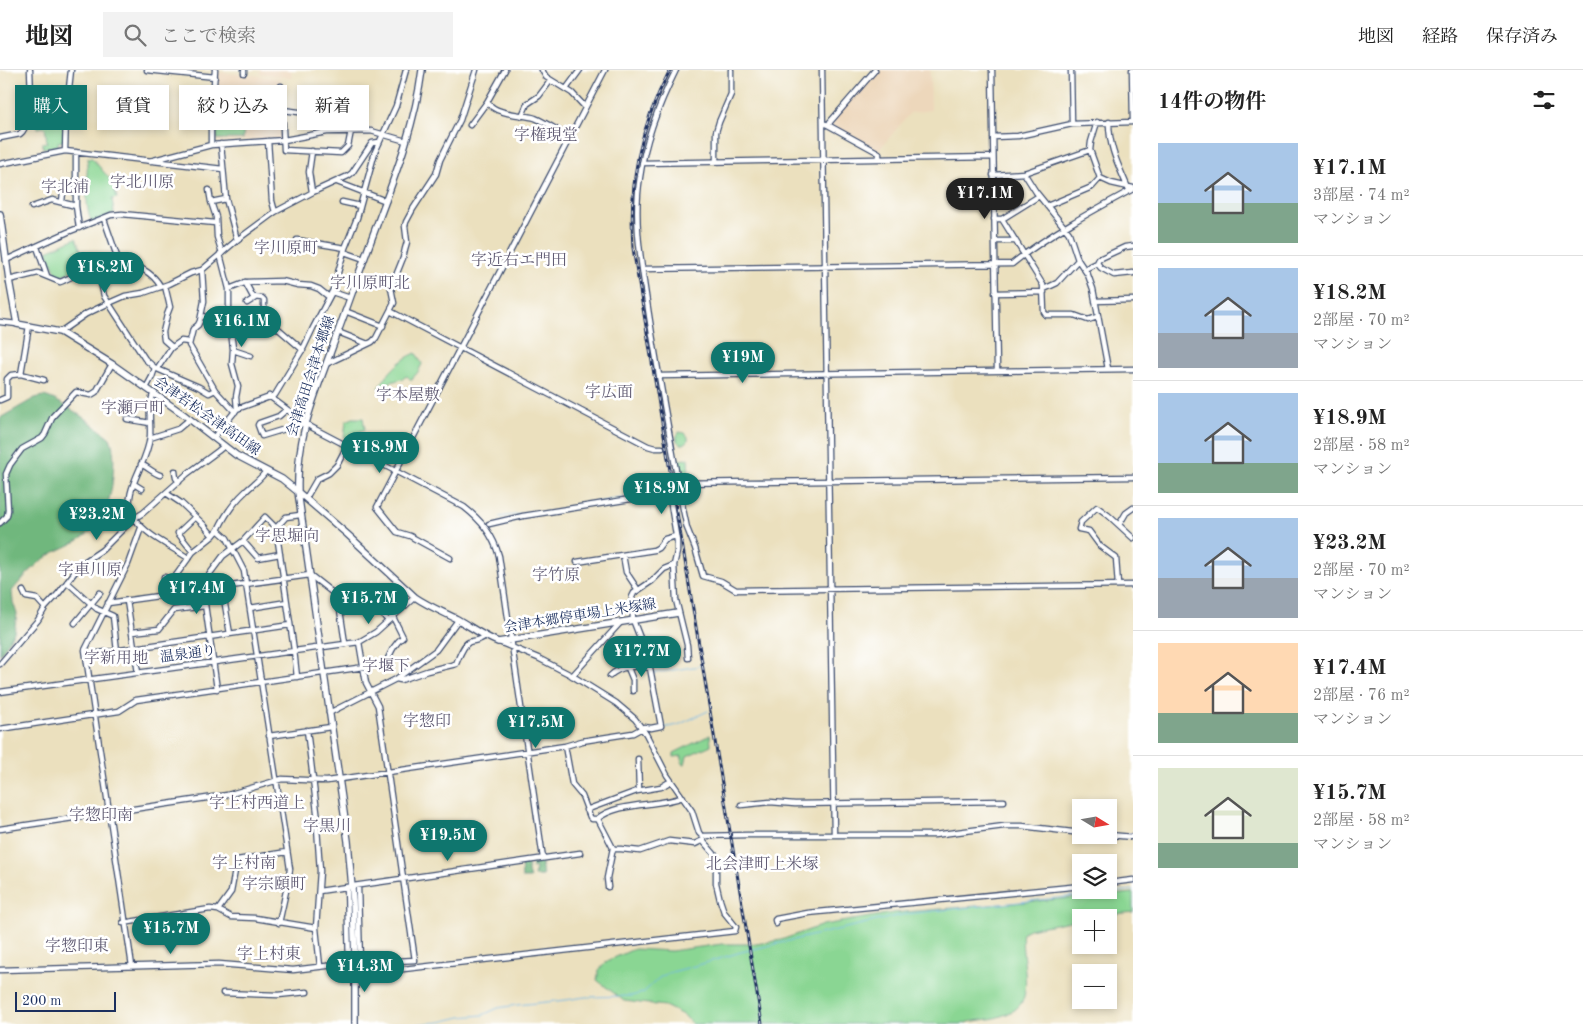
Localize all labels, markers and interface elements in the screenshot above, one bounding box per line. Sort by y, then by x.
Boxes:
search box [103,12,453,57]
icon: search [121,21,149,49]
text: 地図 [25,26,73,50]
text: ここで検索 [161,28,256,47]
text: 地図 [1358,28,1394,46]
text: 経路 [1422,28,1458,46]
text: 保存済み [1486,28,1558,46]
chip: 購入 [15,85,87,130]
chip: 賃貸 [97,85,169,130]
chip: 絞り込み [179,85,287,130]
chip: 新着 [297,85,369,130]
icon: filters [1530,86,1558,114]
text: 14件の物件 [1158,92,1266,113]
district label: 字権現堂 [514,126,578,144]
text: ¥17.1M [1313,158,1386,179]
icon: home [1198,163,1258,223]
district label: 字北川原 [110,173,174,191]
district label: 字北浦 [41,178,89,196]
pin: ¥17.1M [944,178,1026,220]
text: ¥17.1M [957,186,1013,202]
text: 3部屋 · 74 m² [1313,188,1410,204]
text: マンション [1313,212,1392,228]
district label: 字川原町 [254,239,318,257]
district label: 字近右エ門田 [471,251,567,269]
pin: ¥18.2M [64,252,146,294]
text: ¥18.2M [77,260,133,276]
district label: 字川原町北 [330,274,410,292]
text: ¥18.2M [1313,283,1386,304]
icon: home [1198,288,1258,348]
pin: ¥16.1M [201,306,283,348]
text: 2部屋 · 70 m² [1313,313,1410,329]
text: ¥16.1M [214,314,270,330]
street label: 会津高田会津本郷線 [284,314,337,438]
text: マンション [1313,337,1392,353]
pin: ¥19M [713,342,773,384]
text: ¥19M [722,350,764,366]
street label: 会津若松会津高田線 [151,373,263,458]
district label: 字広面 [585,383,633,401]
district label: 字本屋敷 [376,386,440,404]
district label: 字瀬戸町 [101,399,165,417]
text: ¥18.9M [1313,408,1386,429]
icon: home [1198,413,1258,473]
pin: ¥18.9M [339,432,421,474]
text: 2部屋 · 58 m² [1313,438,1410,454]
text: ¥18.9M [352,440,408,456]
text: マンション [1313,462,1392,478]
pin: ¥18.9M [621,472,703,515]
text: ¥18.9M [634,481,690,497]
pin: ¥23.2M [56,498,138,541]
text: ¥23.2M [69,507,125,523]
district label: 字思堀向 [255,527,319,545]
text: ¥23.2M [1313,533,1386,554]
icon: home [1198,538,1258,598]
district label: 字車川原 [58,561,122,579]
text: 2部屋 · 70 m² [1313,563,1410,579]
district label: 字竹原 [532,566,580,584]
pin: ¥17.4M [156,572,238,615]
text: ¥17.4M [169,581,225,597]
pin: ¥15.7M [328,582,410,625]
text: マンション [1313,587,1392,603]
text: ¥15.7M [341,591,397,607]
street label: 会津本郷停車場上米塚線 [503,596,657,635]
pin: ¥17.7M [601,636,683,678]
street label: 温泉通り [159,642,217,665]
text: ¥17.7M [614,644,670,660]
district label: 字新用地 [84,649,148,667]
district label: 字堰下 [362,657,410,675]
text: ¥17.4M [1313,658,1386,679]
icon: home [1198,663,1258,723]
text: 2部屋 · 76 m² [1313,688,1410,704]
pin: ¥17.5M [495,706,577,749]
district label: 字惣印 [403,712,451,730]
text: マンション [1313,712,1392,728]
text: ¥17.5M [508,715,564,731]
text: ¥15.7M [1313,783,1386,804]
icon: home [1198,788,1258,848]
district label: 字上村西道上 [209,794,305,812]
north arrow [1072,799,1118,844]
map controls [1072,799,1117,1009]
district label: 字惣印南 [69,806,133,824]
text: 2部屋 · 58 m² [1313,813,1410,829]
district label: 字黒川 [303,817,351,835]
pin: ¥19.5M [407,820,489,862]
text: ¥19.5M [420,828,476,844]
text: マンション [1313,837,1392,853]
district label: 字上村南 [212,854,276,872]
button: layers [1072,854,1117,899]
district label: 北会津町上米塚 [706,855,818,873]
district label: 字宗頤町 [242,875,306,893]
button: + [1072,909,1117,954]
pin: ¥15.7M [130,912,212,955]
text: ¥15.7M [143,921,199,937]
district label: 字惣印東 [45,937,109,955]
district label: 字上村東 [237,945,301,963]
pin: ¥14.3M [324,950,406,993]
text: ¥14.3M [337,959,393,975]
button: − [1072,964,1117,1009]
scale bar [15,989,116,1012]
text: 200 m [22,994,61,1008]

